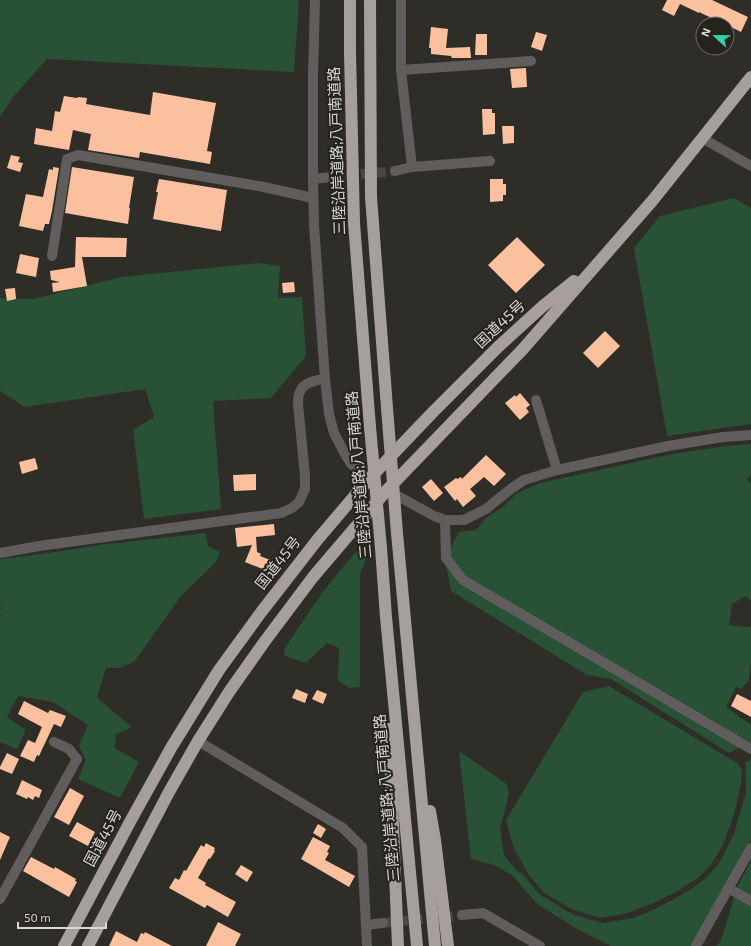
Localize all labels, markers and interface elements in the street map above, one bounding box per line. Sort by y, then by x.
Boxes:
north arrow [695,16,735,56]
text: N [698,26,713,38]
street label: 三陸沿岸道路;八戸南道路 [324,66,348,236]
street label: 国道45号 [470,295,528,351]
street label: 三陸沿岸道路;八戸南道路 [342,390,374,560]
street label: 国道45号 [251,532,303,592]
street label: 三陸沿岸道路;八戸南道路 [370,713,402,883]
street label: 国道45号 [80,806,125,869]
scale bar [18,904,106,930]
text: 50 m [24,910,51,924]

